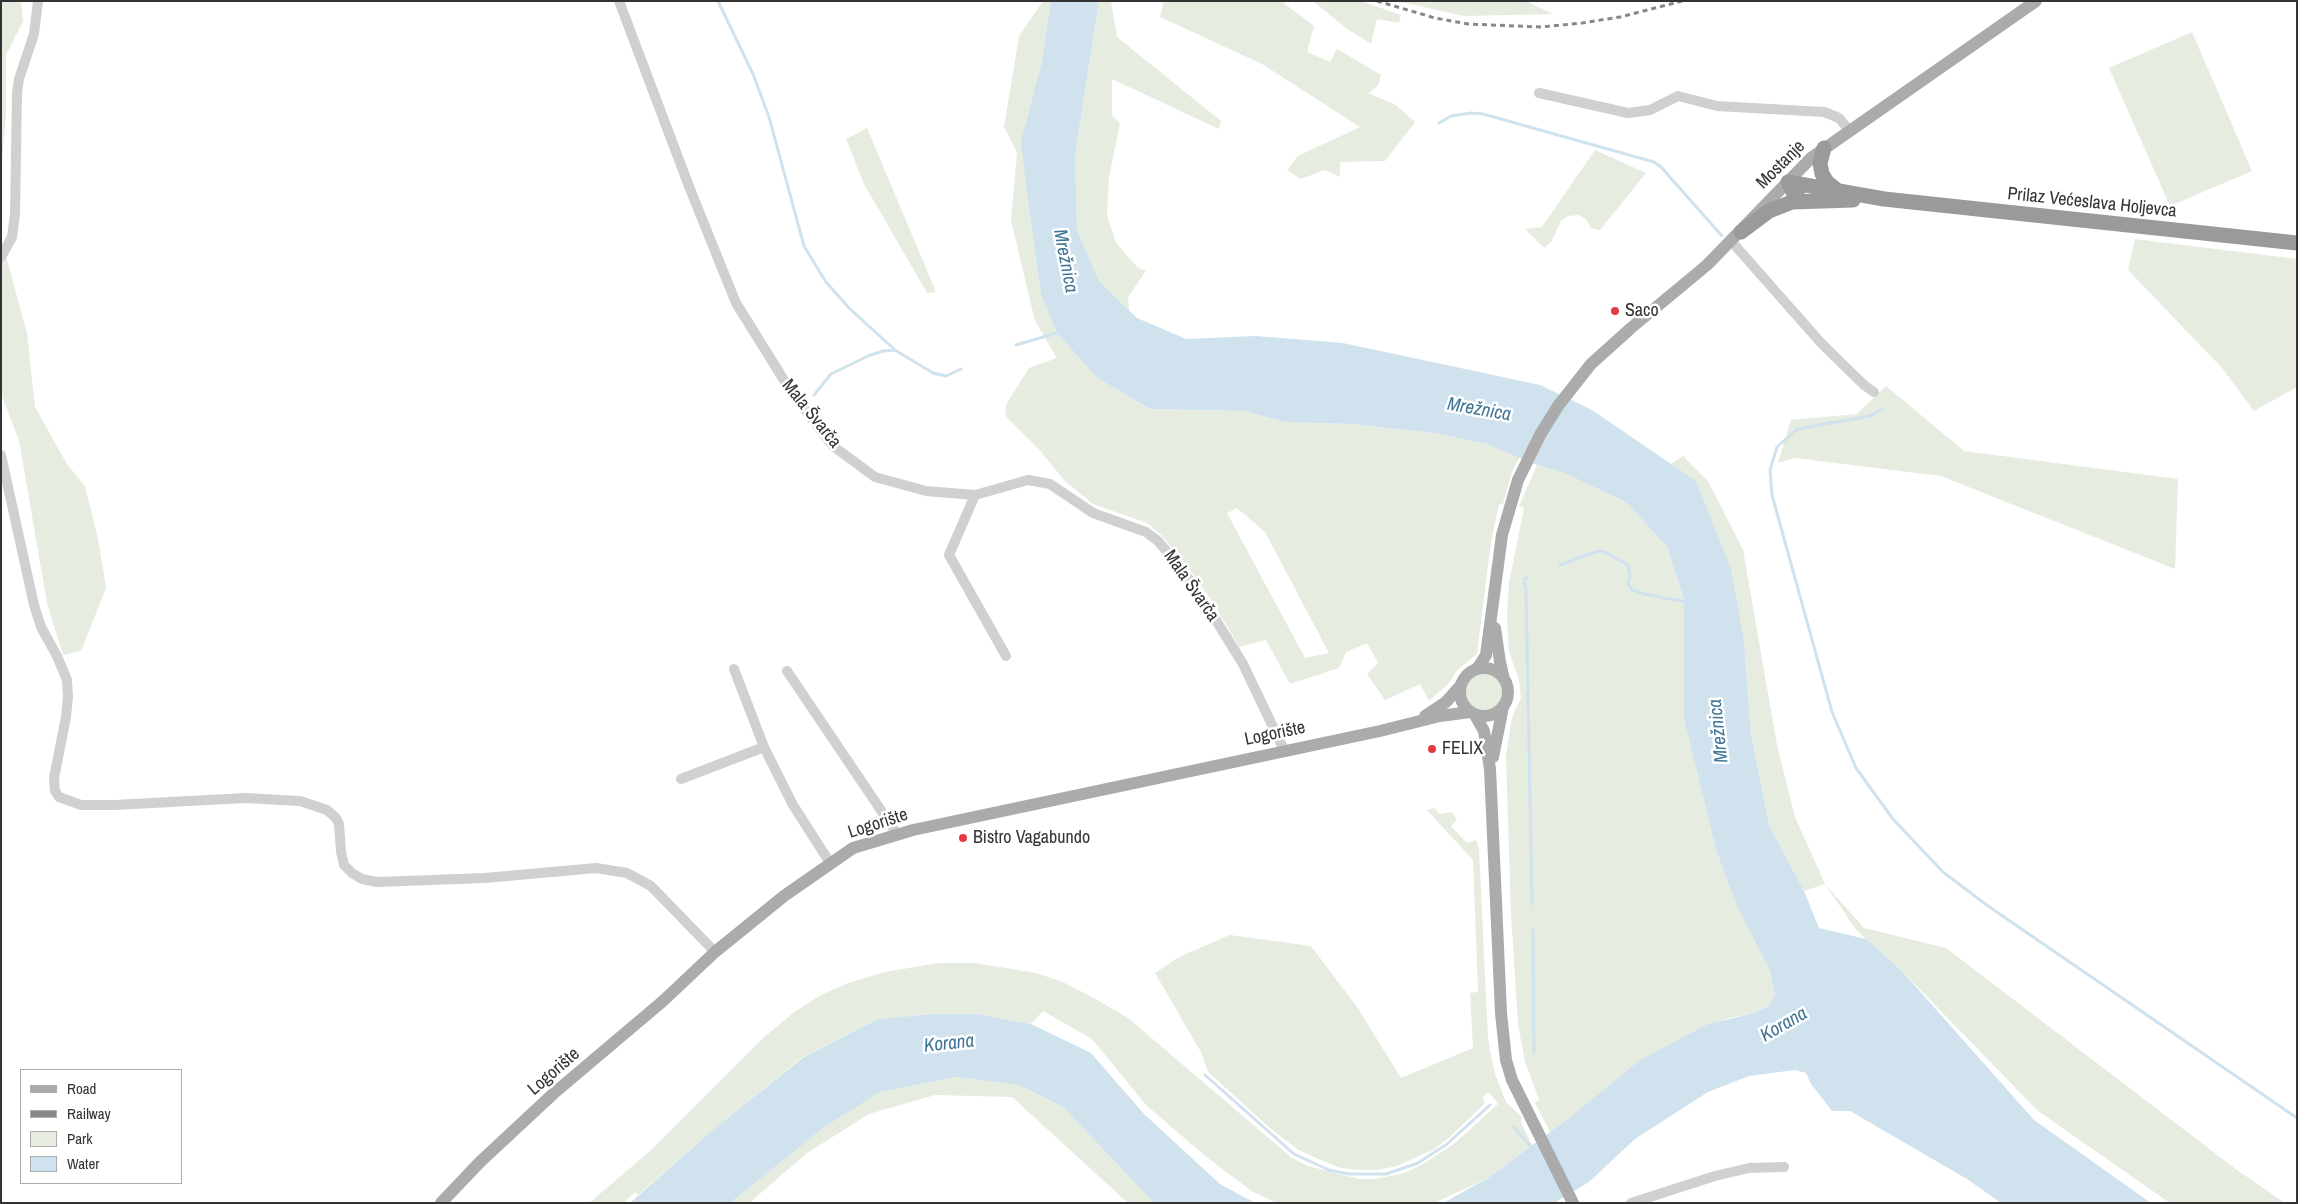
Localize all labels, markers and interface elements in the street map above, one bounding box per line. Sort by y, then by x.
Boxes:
street label: Mostanje [1752,136,1810,194]
street label: Prilaz Većeslava Holjevca [2006,183,2178,223]
water label: Mrežnica [1048,227,1082,295]
place label: Saco [1625,300,1659,322]
marker: Saco [1609,305,1621,317]
street label: Mala Švarča [777,375,845,453]
water label: Mrežnica [1445,393,1513,427]
street label: Mala Švarča [1159,546,1223,626]
water label: Mrežnica [1704,698,1734,764]
street label: Logorište [1243,717,1307,751]
place label: FELIX [1442,738,1483,760]
marker: FELIX [1426,743,1438,755]
street label: Logorište [845,804,911,844]
place label: Bistro Vagabundo [973,827,1090,849]
marker: Bistro Vagabundo [957,832,969,844]
water label: Korana [1757,1003,1811,1047]
water label: Korana [923,1030,975,1058]
street label: Logorište [524,1044,584,1100]
legend [20,1069,182,1184]
text: Road [67,1078,96,1099]
text: Railway [67,1103,111,1124]
text: Park [67,1128,92,1149]
text: Water [67,1153,99,1174]

